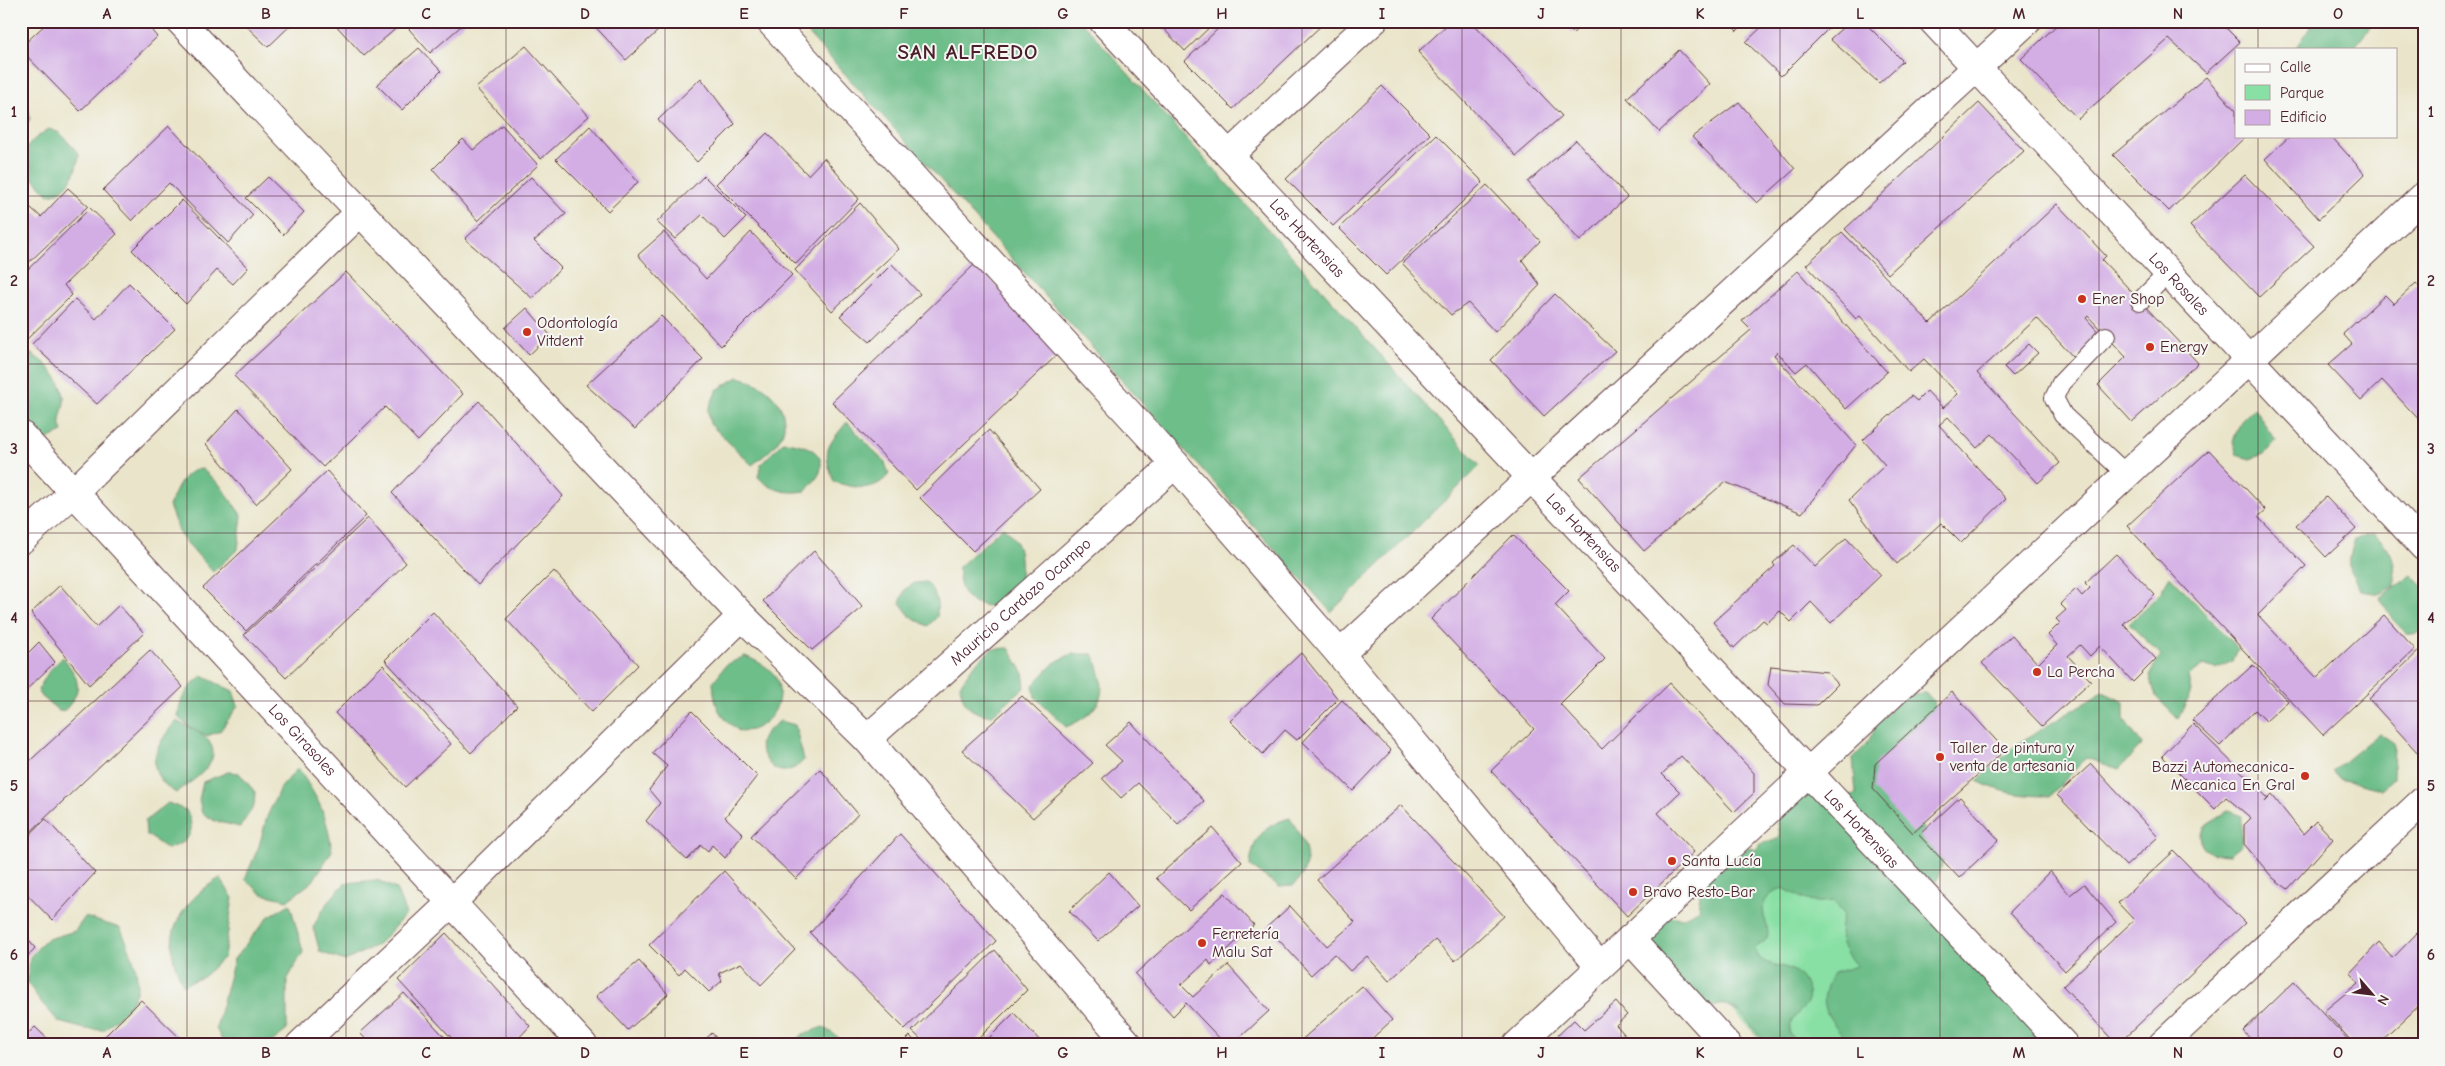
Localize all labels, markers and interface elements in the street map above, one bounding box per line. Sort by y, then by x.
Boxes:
text: A [103,5,112,23]
text: B [261,5,271,23]
text: C [421,5,431,23]
text: D [580,5,590,23]
text: E [739,5,749,23]
text: F [899,5,909,23]
text: G [1057,5,1069,23]
text: H [1216,5,1228,23]
text: I [1379,5,1385,23]
text: J [1537,5,1545,23]
text: K [1695,5,1705,23]
text: L [1856,5,1864,23]
text: M [2013,5,2026,23]
text: N [2173,5,2183,23]
text: O [2333,5,2343,23]
district label: SAN ALFREDO [898,40,1038,64]
legend [2235,48,2398,138]
text: Calle [2280,58,2312,76]
text: Parque [2280,84,2325,102]
text: 1 [11,103,17,121]
text: 1 [2428,103,2434,121]
text: Edificio [2280,108,2327,126]
street label: Las Hortensias [1266,195,1348,281]
street label: Los Rosales [2145,249,2212,319]
text: 2 [10,272,18,290]
text: 2 [2427,272,2435,290]
place label: Ener Shop [2092,290,2165,308]
marker: Ener Shop [2076,293,2088,305]
place label: Odontología Vitdent [537,314,618,350]
marker: Odontología Vitdent [521,326,533,338]
place label: Energy [2160,338,2209,356]
marker: Energy [2144,341,2156,353]
text: 3 [10,440,18,458]
text: 3 [2427,440,2435,458]
street label: Las Hortensias [1542,490,1625,576]
street label: Mauricio Cardozo Ocampo [947,534,1095,669]
text: 4 [10,609,18,627]
text: 4 [2427,609,2435,627]
place label: La Percha [2047,663,2115,681]
marker: La Percha [2031,666,2043,678]
street label: Los Girasoles [265,701,340,780]
place label: Taller de pintura y venta de artesania [1949,739,2075,775]
marker: Taller de pintura y venta de artesania [1934,751,1946,763]
place label: Bazzi Automecanica- Mecanica En Gral [2152,758,2295,794]
marker: Bazzi Automecanica- Mecanica En Gral [2299,770,2311,782]
text: 5 [10,777,18,795]
text: 5 [2427,777,2435,795]
street label: Las Hortensias [1820,786,1902,872]
place label: Santa Lucía [1682,852,1761,870]
marker: Santa Lucía [1666,855,1678,867]
place label: Bravo Resto-Bar [1643,883,1756,901]
marker: Bravo Resto-Bar [1627,886,1639,898]
place label: Ferretería Malu Sat [1212,925,1279,961]
marker: Ferretería Malu Sat [1196,937,1208,949]
text: 6 [10,946,18,964]
text: 6 [2427,946,2435,964]
north arrow [2348,968,2398,1018]
text: N [2373,992,2393,1008]
text: A [103,1044,112,1062]
text: B [261,1044,271,1062]
text: C [421,1044,431,1062]
text: D [580,1044,590,1062]
text: E [739,1044,749,1062]
text: F [899,1044,909,1062]
text: G [1057,1044,1069,1062]
text: H [1216,1044,1228,1062]
text: I [1379,1044,1385,1062]
text: J [1537,1044,1545,1062]
text: K [1695,1044,1705,1062]
text: L [1856,1044,1864,1062]
text: M [2013,1044,2026,1062]
text: N [2173,1044,2183,1062]
text: O [2333,1044,2343,1062]

